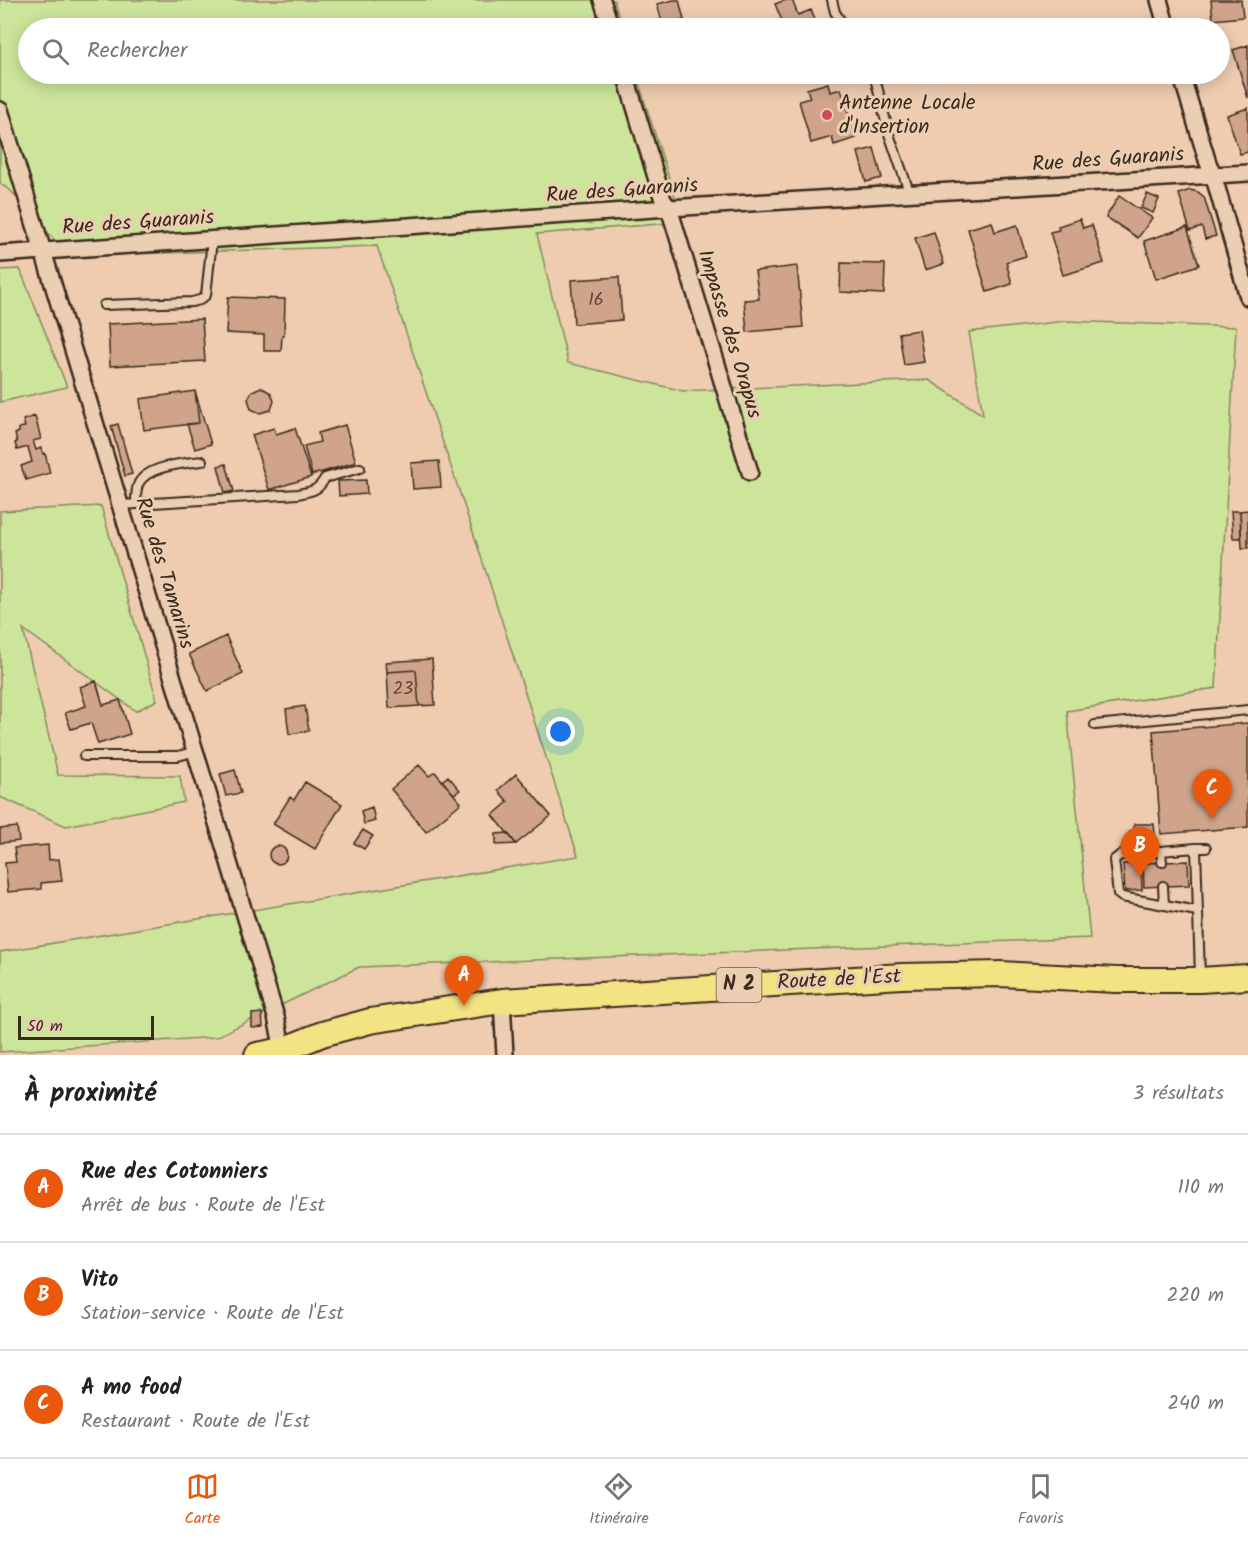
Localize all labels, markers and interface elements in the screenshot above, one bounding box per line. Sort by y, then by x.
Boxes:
search box [18,18,1230,84]
text: Rechercher [87,34,187,69]
icon: search [39,35,72,68]
place label: Antenne Locale d'Insertion [839,87,976,144]
marker: Antenne Locale d'Insertion [820,108,834,122]
street label: Rue des Guaranis [1031,138,1185,182]
street label: Rue des Guaranis [545,169,699,213]
street label: Rue des Guaranis [61,201,215,245]
street label: Impasse des Orapus [688,246,770,423]
house number: 16 [588,286,604,315]
street label: Rue des Tamarins [125,493,203,653]
house number: 23 [393,675,413,704]
your location [546,717,575,746]
pin: C [1192,770,1232,819]
pin: B [1120,828,1160,877]
pin: A [444,956,484,1006]
street label: Route de l'Est [776,960,903,1000]
road number: N 2 [716,968,762,1002]
scale bar [18,1013,154,1040]
text: 50 m [27,1014,63,1039]
text: À proximité [24,1073,156,1115]
text: 3 résultats [1133,1078,1224,1110]
text: Rue des Cotonniers [81,1155,268,1190]
text: A [37,1172,50,1204]
text: 110 m [1178,1172,1224,1204]
text: Arrêt de bus · Route de l'Est [81,1190,325,1222]
text: Vito [81,1263,118,1298]
text: B [37,1280,50,1312]
text: 220 m [1167,1280,1224,1312]
text: Station-service · Route de l'Est [81,1298,344,1330]
text: A mo food [81,1371,181,1406]
text: C [37,1388,50,1420]
text: 240 m [1167,1388,1224,1420]
text: Restaurant · Route de l'Est [81,1406,310,1438]
tab: Carte [184,1470,220,1531]
tab: Itinéraire [589,1470,649,1531]
tab: Favoris [1018,1470,1064,1531]

